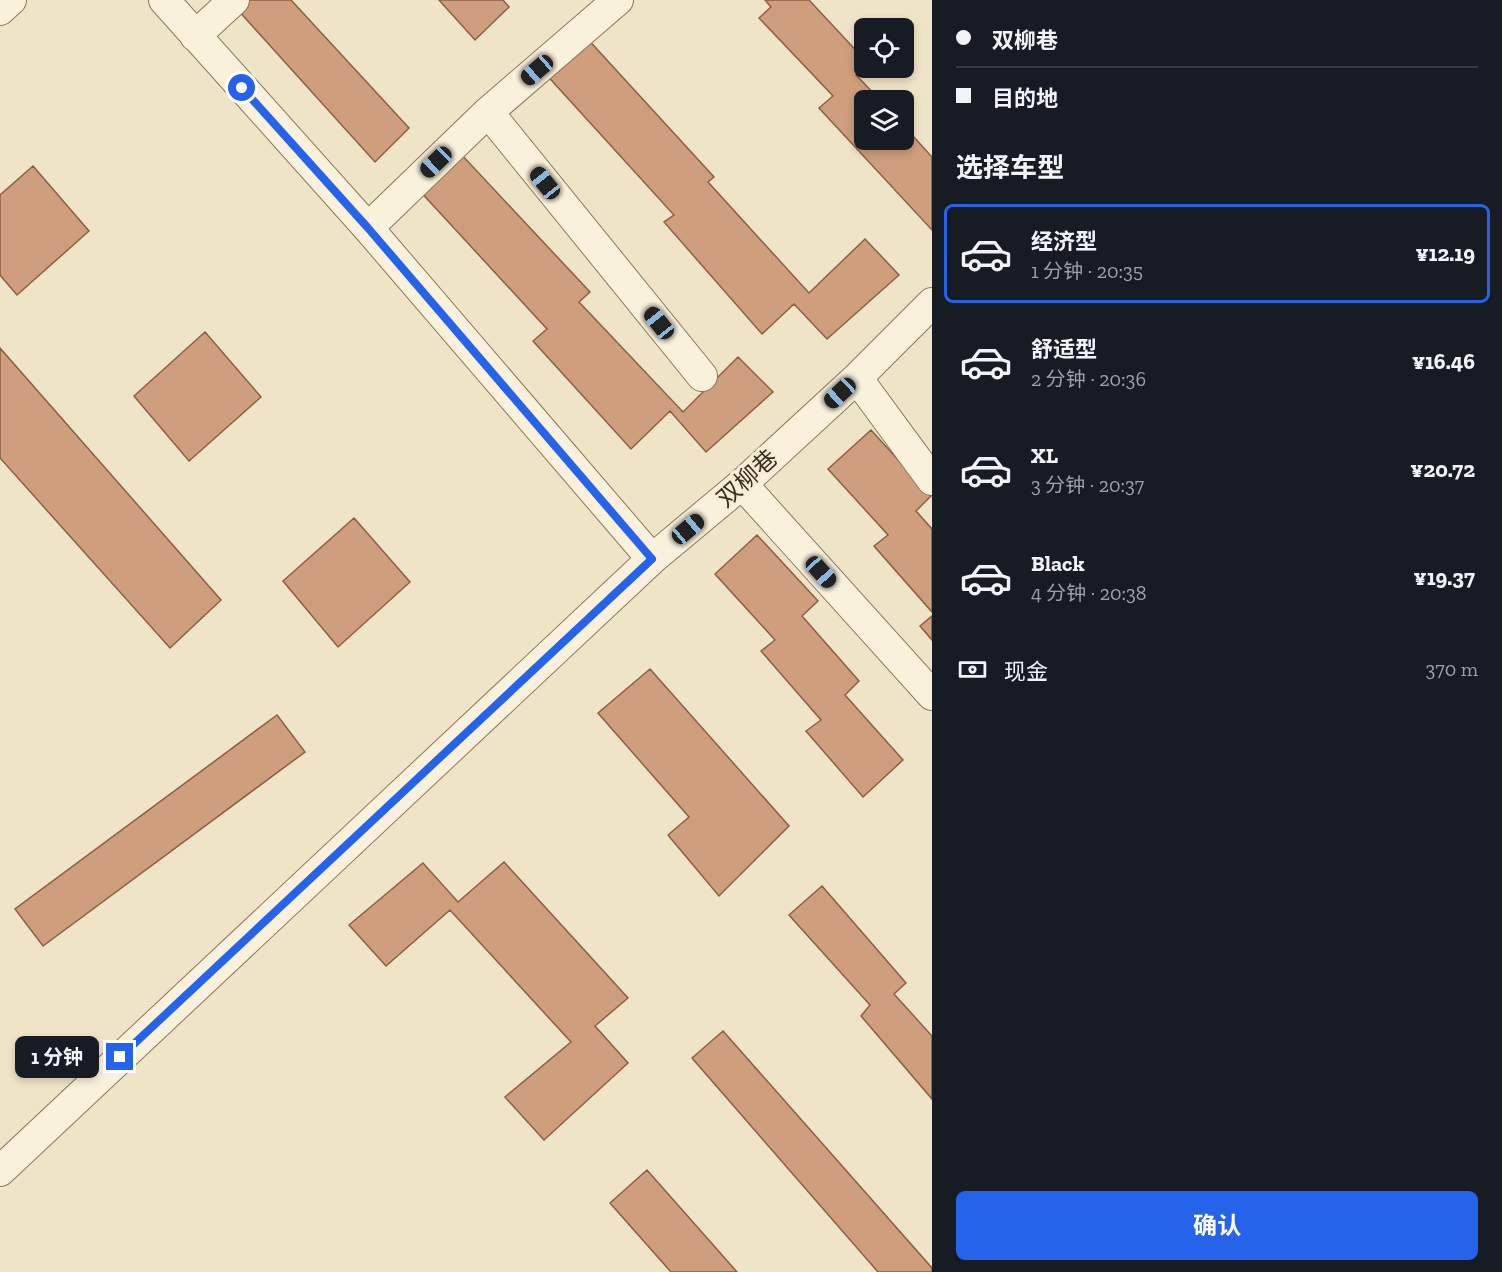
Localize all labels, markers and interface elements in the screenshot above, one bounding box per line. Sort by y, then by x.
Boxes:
map controls [854,18,914,150]
button: locate [854,18,914,78]
text: 双柳巷 [992,27,1058,54]
car [518,51,556,89]
route start [228,74,255,101]
text: 目的地 [992,85,1058,112]
button: layers [854,90,914,150]
car [417,143,455,181]
text: 选择车型 [956,152,1064,184]
car [527,163,563,203]
icon: car [959,227,1013,281]
text: 经济型 [1031,228,1097,255]
text: ¥12.19 [1416,240,1475,267]
text: 1 分钟 · 20:35 [1031,259,1143,283]
car [641,303,677,343]
icon: car [959,335,1013,389]
text: 舒适型 [1031,336,1097,363]
text: ¥16.46 [1412,348,1475,375]
text: 2 分钟 · 20:36 [1031,367,1146,391]
car [821,374,859,412]
text: XL [1031,442,1058,469]
street label: 双柳巷 [711,443,783,513]
icon: car [959,443,1013,497]
text: ¥20.72 [1410,456,1475,483]
text: 3 分钟 · 20:37 [1031,473,1144,497]
car [668,511,708,547]
text: Black [1031,550,1085,577]
icon: car [959,551,1013,605]
car [802,553,840,591]
text: ¥19.37 [1414,564,1475,591]
text: 4 分钟 · 20:38 [1031,581,1147,605]
icon: cash [956,653,989,686]
text: 370 m [1425,657,1478,681]
text: 现金 [1004,658,1048,685]
callout: 1 分钟 [15,1036,99,1078]
route end [106,1043,133,1070]
text: 1 分钟 [31,1045,83,1069]
button: 确认 [956,1191,1478,1260]

